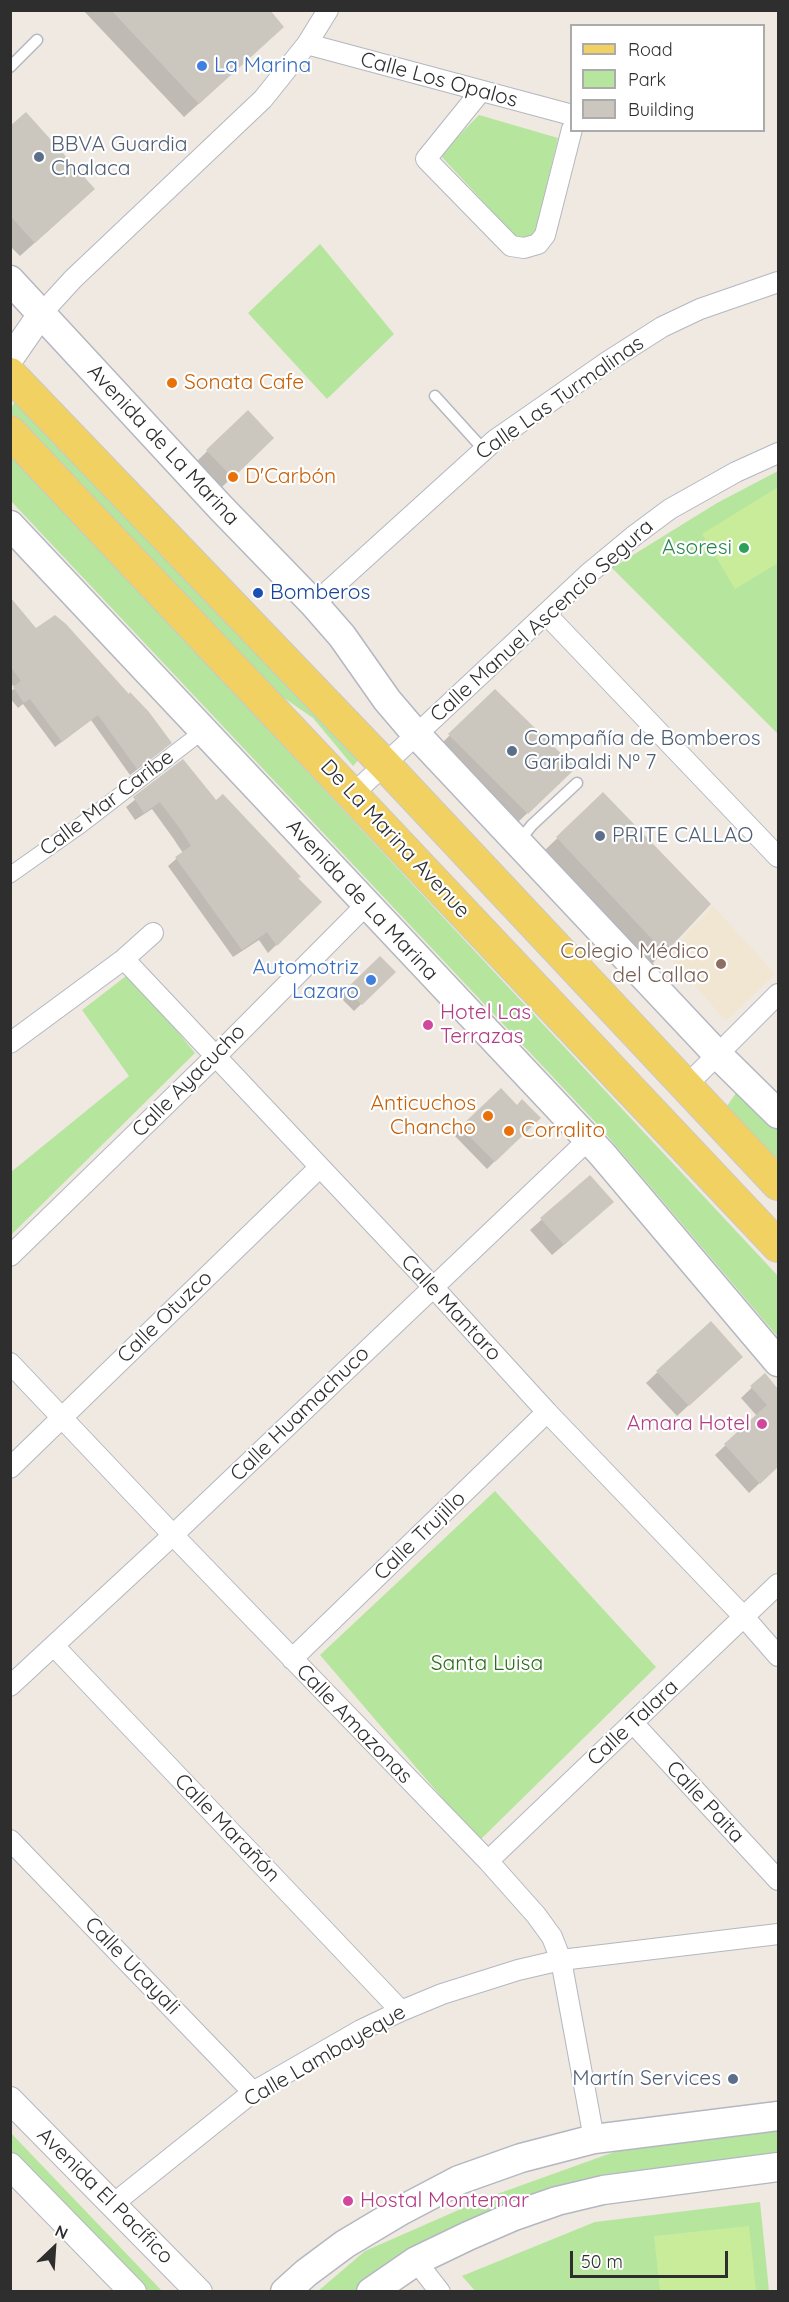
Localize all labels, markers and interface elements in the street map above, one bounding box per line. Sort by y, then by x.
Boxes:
legend [570,24,765,132]
text: Road [628,38,673,61]
street label: Calle Los Opalos [358,47,520,113]
place label: La Marina [214,53,311,79]
marker: La Marina [195,59,209,73]
text: Park [628,68,666,91]
text: Building [628,98,694,121]
place label: BBVA Guardia Chalaca [51,132,188,182]
marker: BBVA Guardia Chalaca [32,150,46,164]
street label: Calle Las Turmalinas [471,331,649,465]
street label: Avenida de La Marina [82,359,244,531]
place label: Sonata Cafe [184,370,304,396]
marker: Sonata Cafe [165,376,179,390]
place label: D'Carbón [245,464,336,490]
marker: D'Carbón [226,470,240,484]
street label: Calle Manuel Ascencio Segura [425,514,659,728]
place label: Asoresi [662,535,732,561]
marker: Asoresi [737,541,751,555]
place label: Bomberos [270,580,370,606]
marker: Bomberos [251,586,265,600]
place label: Compañía de Bomberos Garibaldi Nº 7 [524,726,761,776]
street label: Calle Mar Caribe [35,744,179,862]
marker: Compañía de Bomberos Garibaldi Nº 7 [505,744,519,758]
street label: De La Marina Avenue [315,754,475,924]
street label: Avenida de La Marina [281,814,443,986]
place label: PRITE CALLAO [612,823,753,849]
marker: PRITE CALLAO [593,829,607,843]
place label: Colegio Médico del Callao [560,939,709,989]
place label: Automotriz Lazaro [252,955,359,1005]
marker: Colegio Médico del Callao [714,957,728,971]
marker: Automotriz Lazaro [364,973,378,987]
place label: Hotel Las Terrazas [440,1000,531,1050]
marker: Hotel Las Terrazas [421,1018,435,1032]
street label: Calle Ayacucho [127,1019,251,1143]
place label: Anticuchos Chancho [370,1091,476,1141]
marker: Anticuchos Chancho [481,1109,495,1123]
place label: Corralito [521,1118,605,1144]
marker: Corralito [502,1124,516,1138]
street label: Calle Mantaro [395,1250,507,1366]
street label: Calle Otuzco [112,1266,218,1368]
street label: Calle Huamachuco [225,1341,375,1487]
place label: Amara Hotel [627,1411,750,1437]
marker: Amara Hotel [755,1417,769,1431]
street label: Calle Trujillo [369,1486,471,1586]
park label: Santa Luisa [431,1651,543,1677]
street label: Calle Amazonas [291,1659,417,1789]
street label: Calle Talara [582,1675,684,1771]
street label: Calle Paita [661,1756,749,1848]
street label: Calle Marañón [169,1768,285,1888]
street label: Calle Ucayali [79,1912,185,2020]
street label: Calle Lambayeque [240,2000,410,2112]
place label: Martín Services [572,2066,721,2092]
marker: Martín Services [726,2072,740,2086]
street label: Avenida El Pacífico [32,2123,178,2269]
place label: Hostal Montemar [360,2188,529,2214]
marker: Hostal Montemar [341,2194,355,2208]
north arrow [24,2218,84,2278]
text: N [52,2220,71,2243]
scale bar [573,2239,730,2277]
text: 50 m [581,2250,623,2273]

